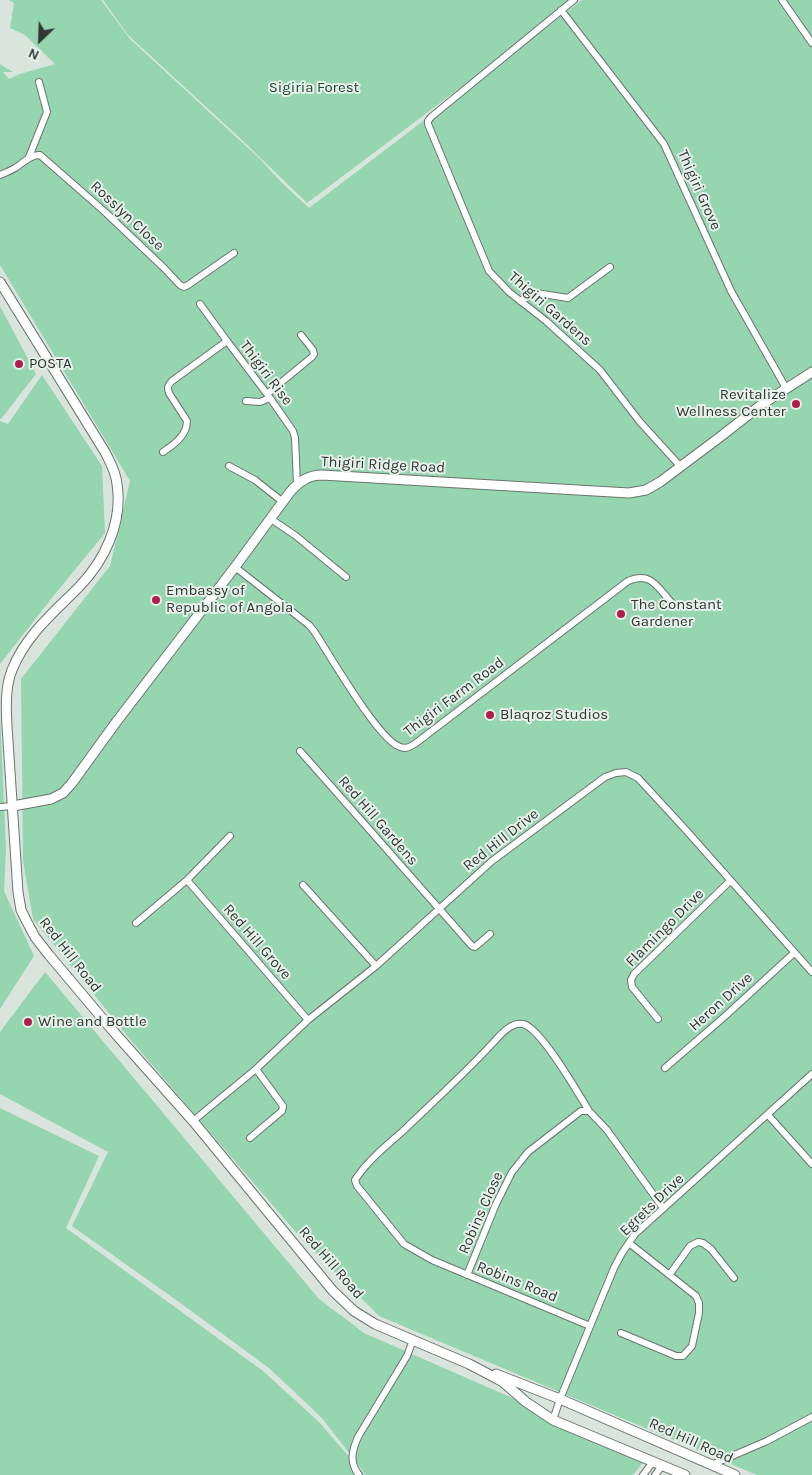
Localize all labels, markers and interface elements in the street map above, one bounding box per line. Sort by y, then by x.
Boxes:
north arrow [15,15,65,65]
text: N [26,44,42,64]
park label: Sigiria Forest [269,79,359,97]
street label: Thigiri Grove [673,147,725,233]
street label: Rosslyn Close [86,177,168,255]
street label: Thigiri Gardens [505,268,595,350]
street label: Thigiri Rise [236,337,296,409]
place label: POSTA [29,355,72,373]
marker: POSTA [13,358,25,370]
place label: Revitalize Wellness Center [676,386,786,421]
marker: Revitalize Wellness Center [790,398,802,410]
street label: Thigiri Ridge Road [320,453,446,477]
place label: Embassy of Republic of Angola [166,582,293,617]
marker: Embassy of Republic of Angola [150,594,162,606]
place label: The Constant Gardener [631,596,722,631]
marker: The Constant Gardener [615,608,627,620]
street label: Thigiri Farm Road [400,653,508,741]
place label: Blaqroz Studios [500,706,608,724]
marker: Blaqroz Studios [484,709,496,721]
street label: Red Hill Gardens [334,773,422,869]
street label: Red Hill Drive [460,805,542,875]
street label: Flamingo Drive [622,885,708,971]
street label: Red Hill Grove [219,901,295,983]
street label: Red Hill Road [35,914,105,996]
street label: Heron Drive [686,969,756,1035]
place label: Wine and Bottle [38,1013,147,1031]
marker: Wine and Bottle [22,1016,34,1028]
street label: Robins Close [455,1169,507,1257]
street label: Egrets Drive [616,1170,688,1240]
street label: Red Hill Road [295,1223,367,1303]
street label: Robins Road [474,1258,560,1306]
street label: Red Hill Road [646,1414,736,1468]

